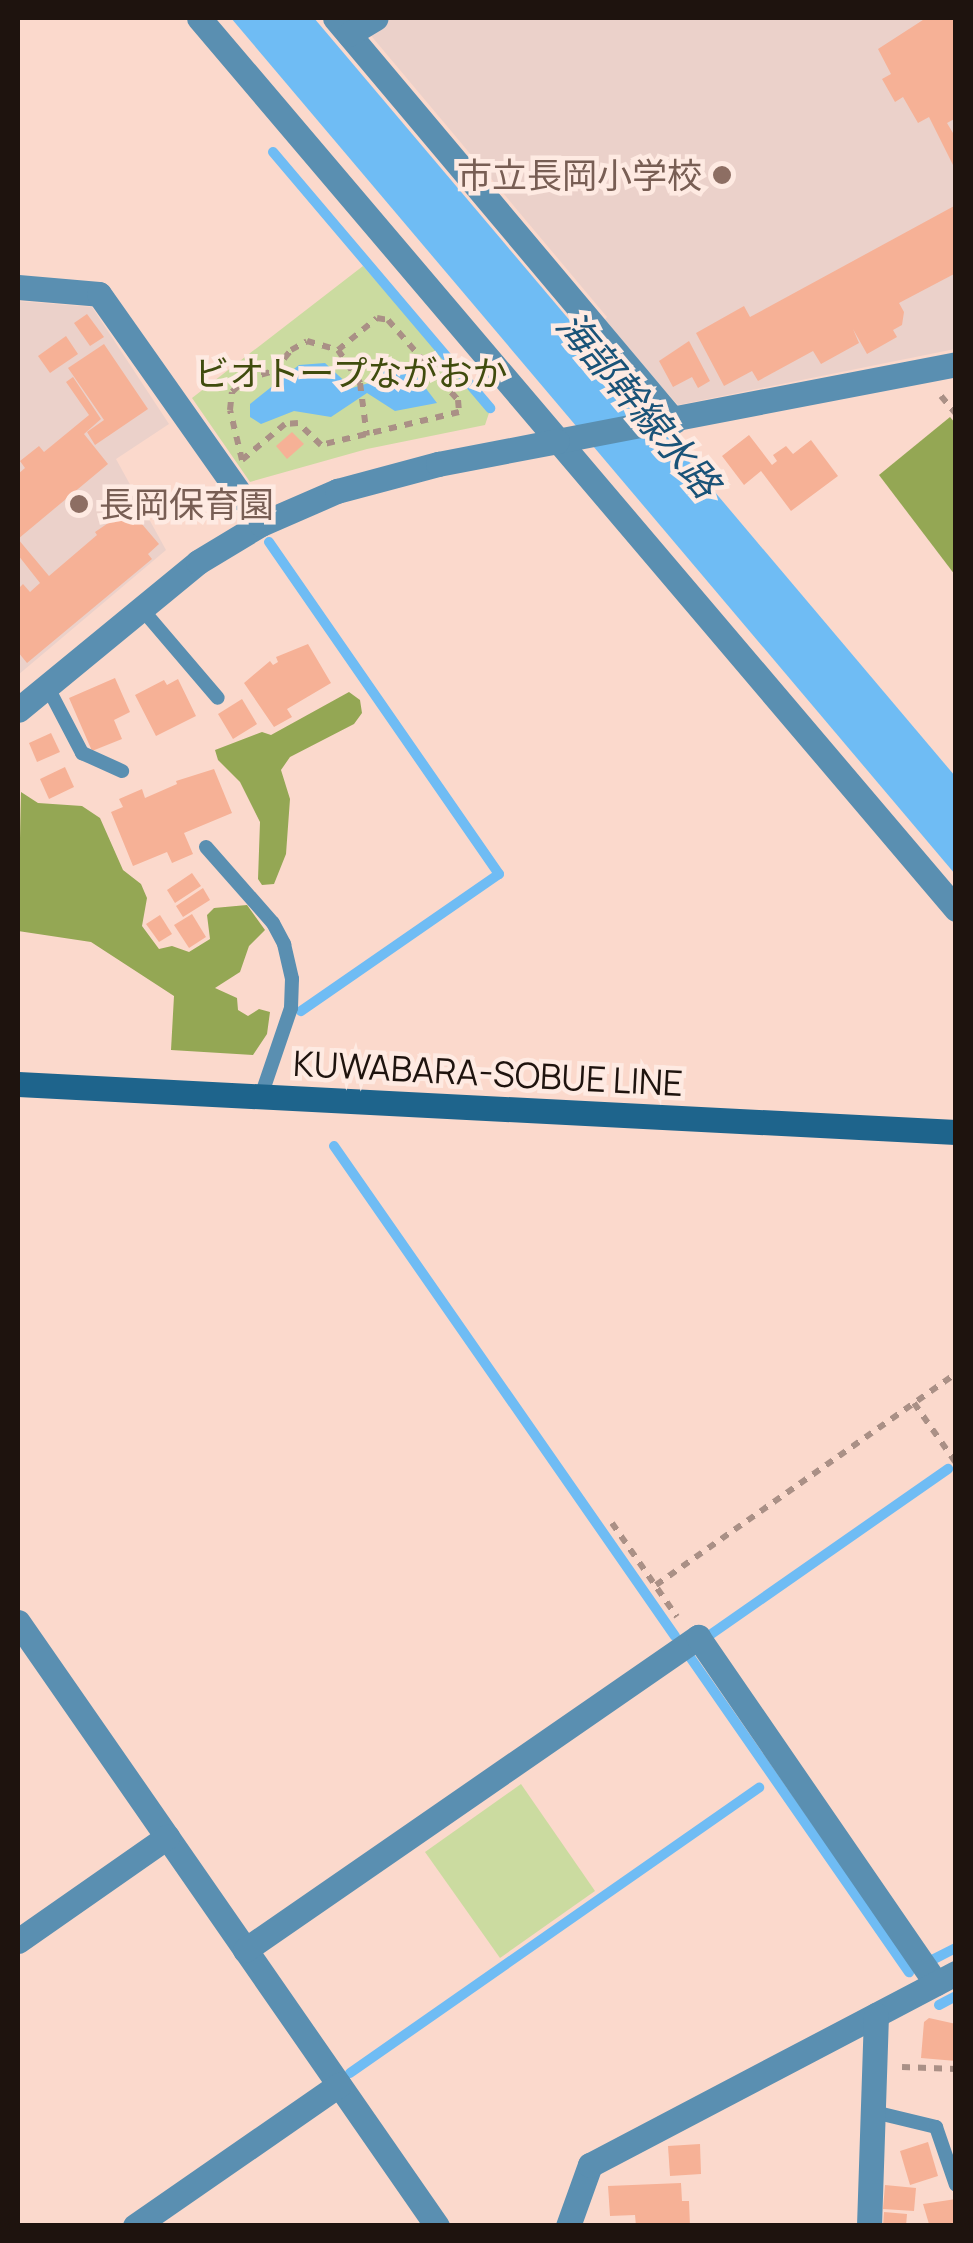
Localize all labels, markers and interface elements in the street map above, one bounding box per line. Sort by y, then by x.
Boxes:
place label: 市立長岡小学校 [457,154,702,196]
marker: 市立長岡小学校 [711,164,733,186]
water label: 海部幹線水路 [548,302,730,506]
park label: ビオトープながおか [194,352,508,394]
place label: 長岡保育園 [99,483,274,525]
marker: 長岡保育園 [68,493,90,515]
street label: KUWABARA-SOBUE LINE [292,1042,684,1104]

